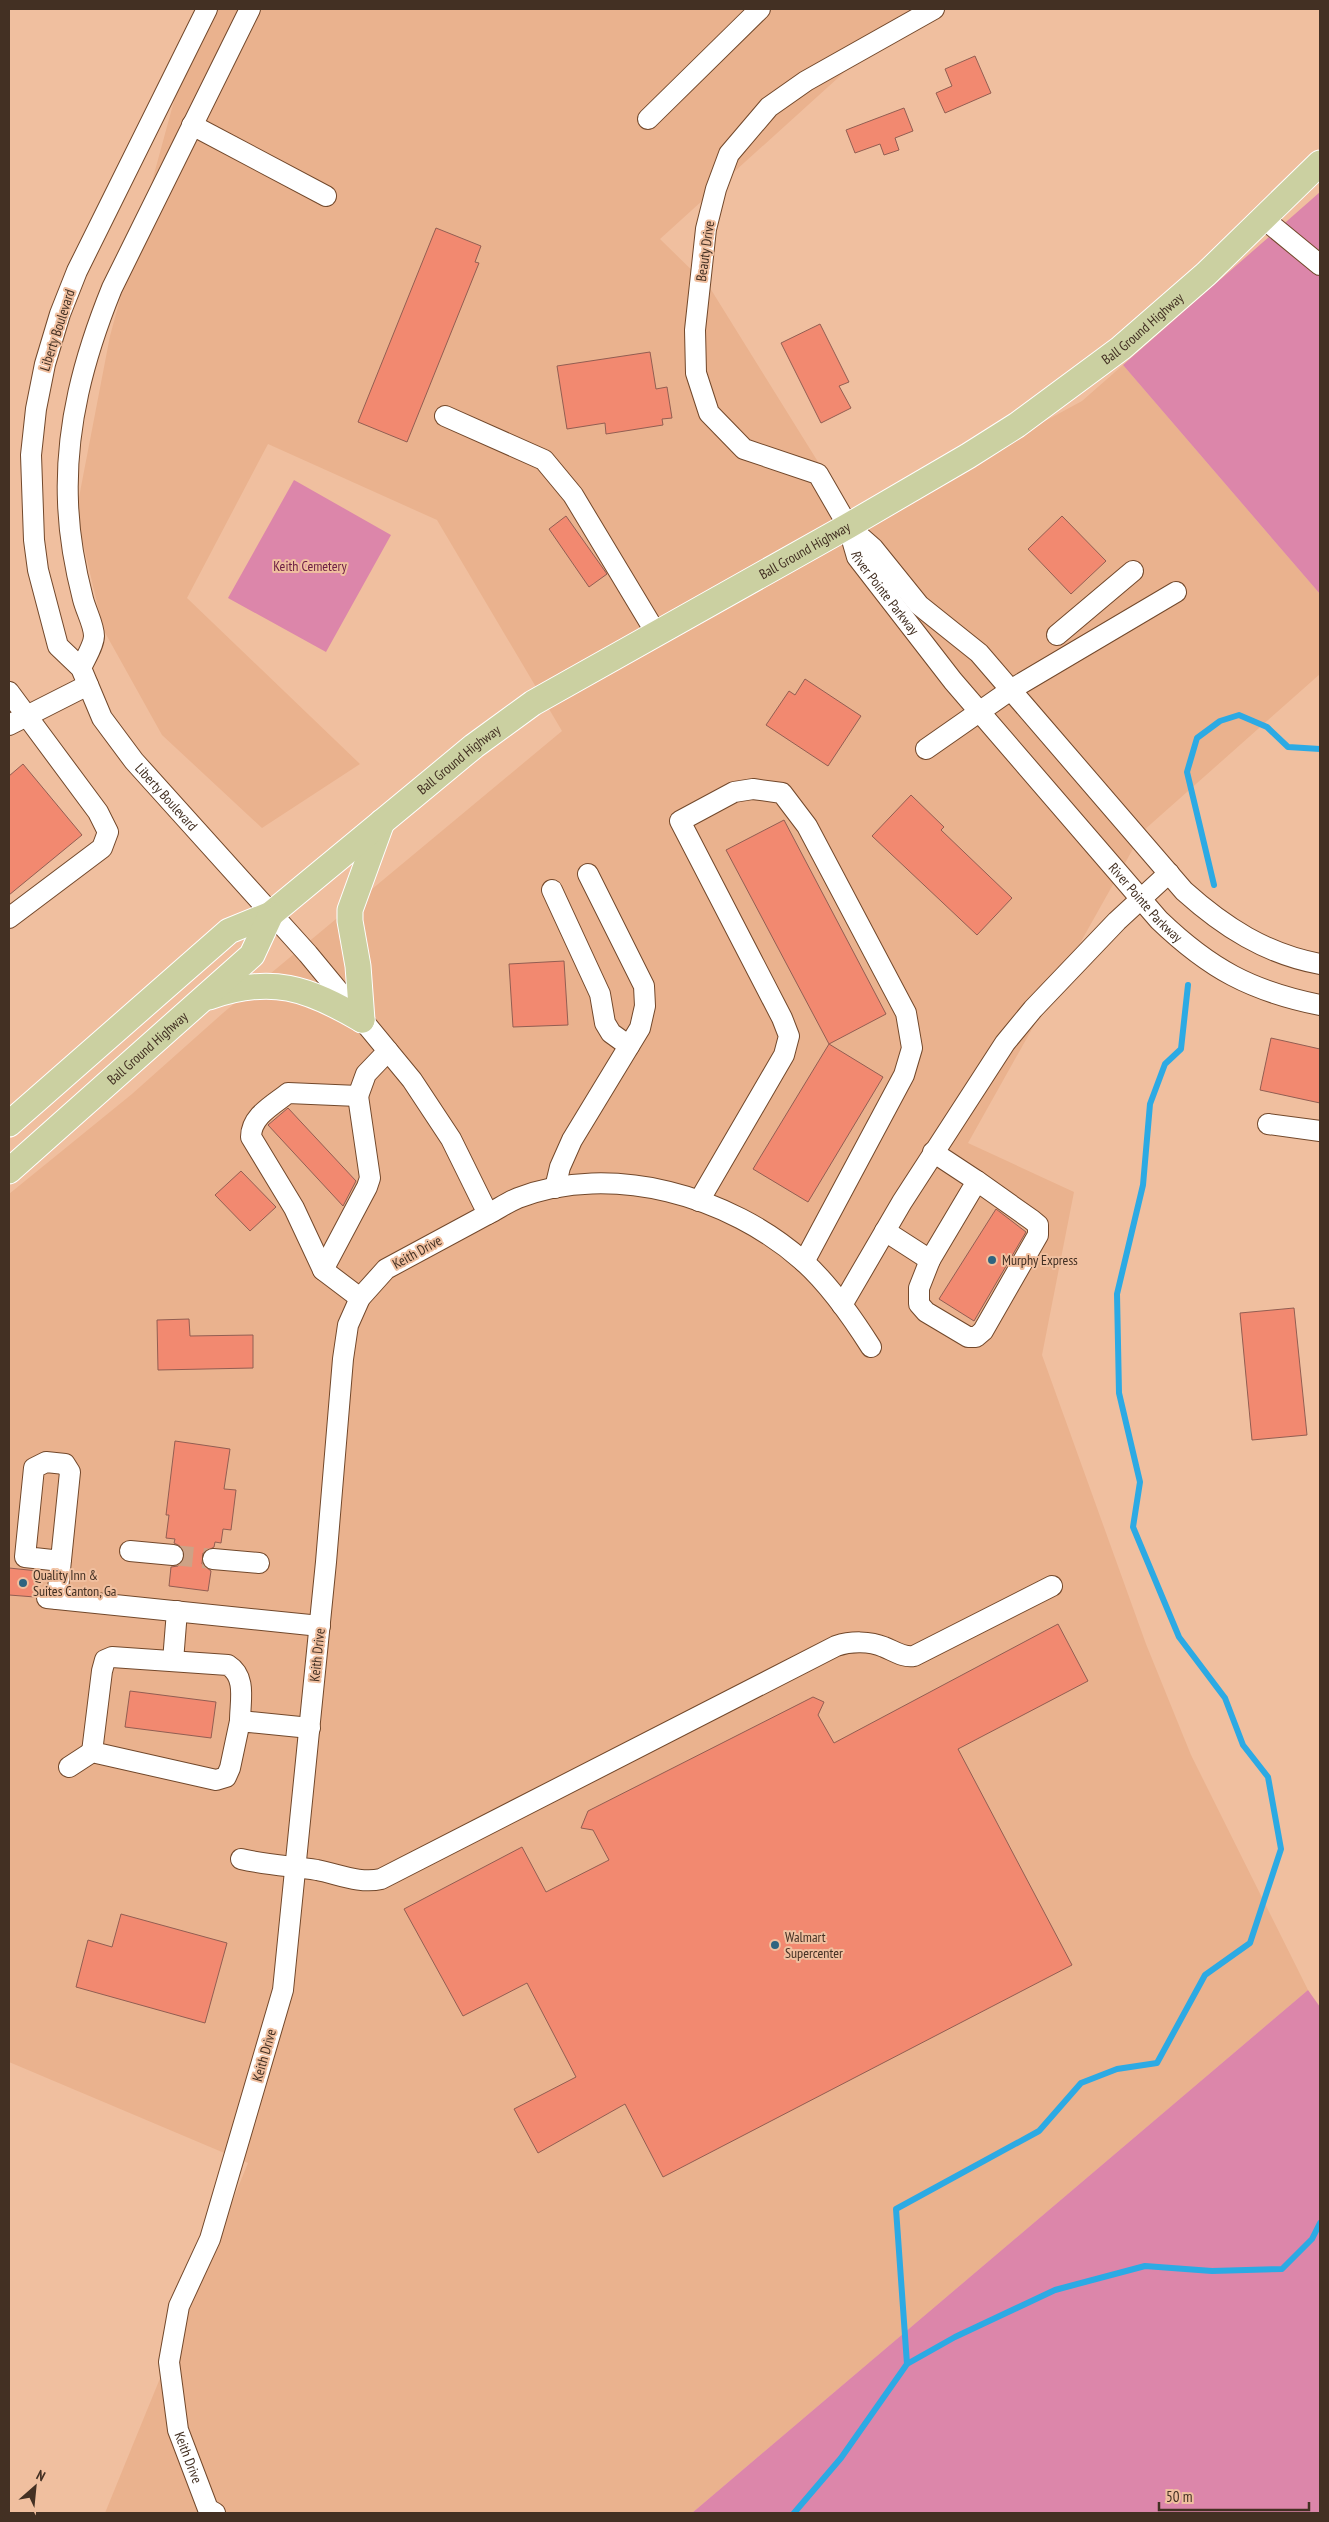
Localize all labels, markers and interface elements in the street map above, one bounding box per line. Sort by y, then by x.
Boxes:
street label: Beauty Drive [692,219,718,283]
street label: Liberty Boulevard [35,287,79,373]
street label: Ball Ground Highway [1098,288,1188,368]
street label: Ball Ground Highway [756,517,854,583]
street label: River Pointe Parkway [847,549,923,639]
park label: Keith Cemetery [273,557,347,575]
street label: Ball Ground Highway [413,720,504,798]
street label: Liberty Boulevard [131,759,202,835]
street label: River Pointe Parkway [1105,859,1187,947]
street label: Ball Ground Highway [103,1007,192,1089]
street label: Keith Drive [389,1231,445,1273]
place label: Murphy Express [1002,1251,1078,1269]
marker: Murphy Express [986,1254,998,1266]
place label: Quality Inn & Suites Canton, Ga [33,1566,116,1600]
marker: Quality Inn & Suites Canton, Ga [17,1577,29,1589]
street label: Keith Drive [305,1627,329,1683]
place label: Walmart Supercenter [785,1928,843,1962]
marker: Walmart Supercenter [769,1939,781,1951]
street label: Keith Drive [248,2027,280,2083]
street label: Keith Drive [170,2429,206,2486]
north arrow [10,2462,60,2512]
text: N [33,2466,48,2485]
scale bar [1159,2480,1309,2512]
text: 50 m [1166,2487,1192,2506]

